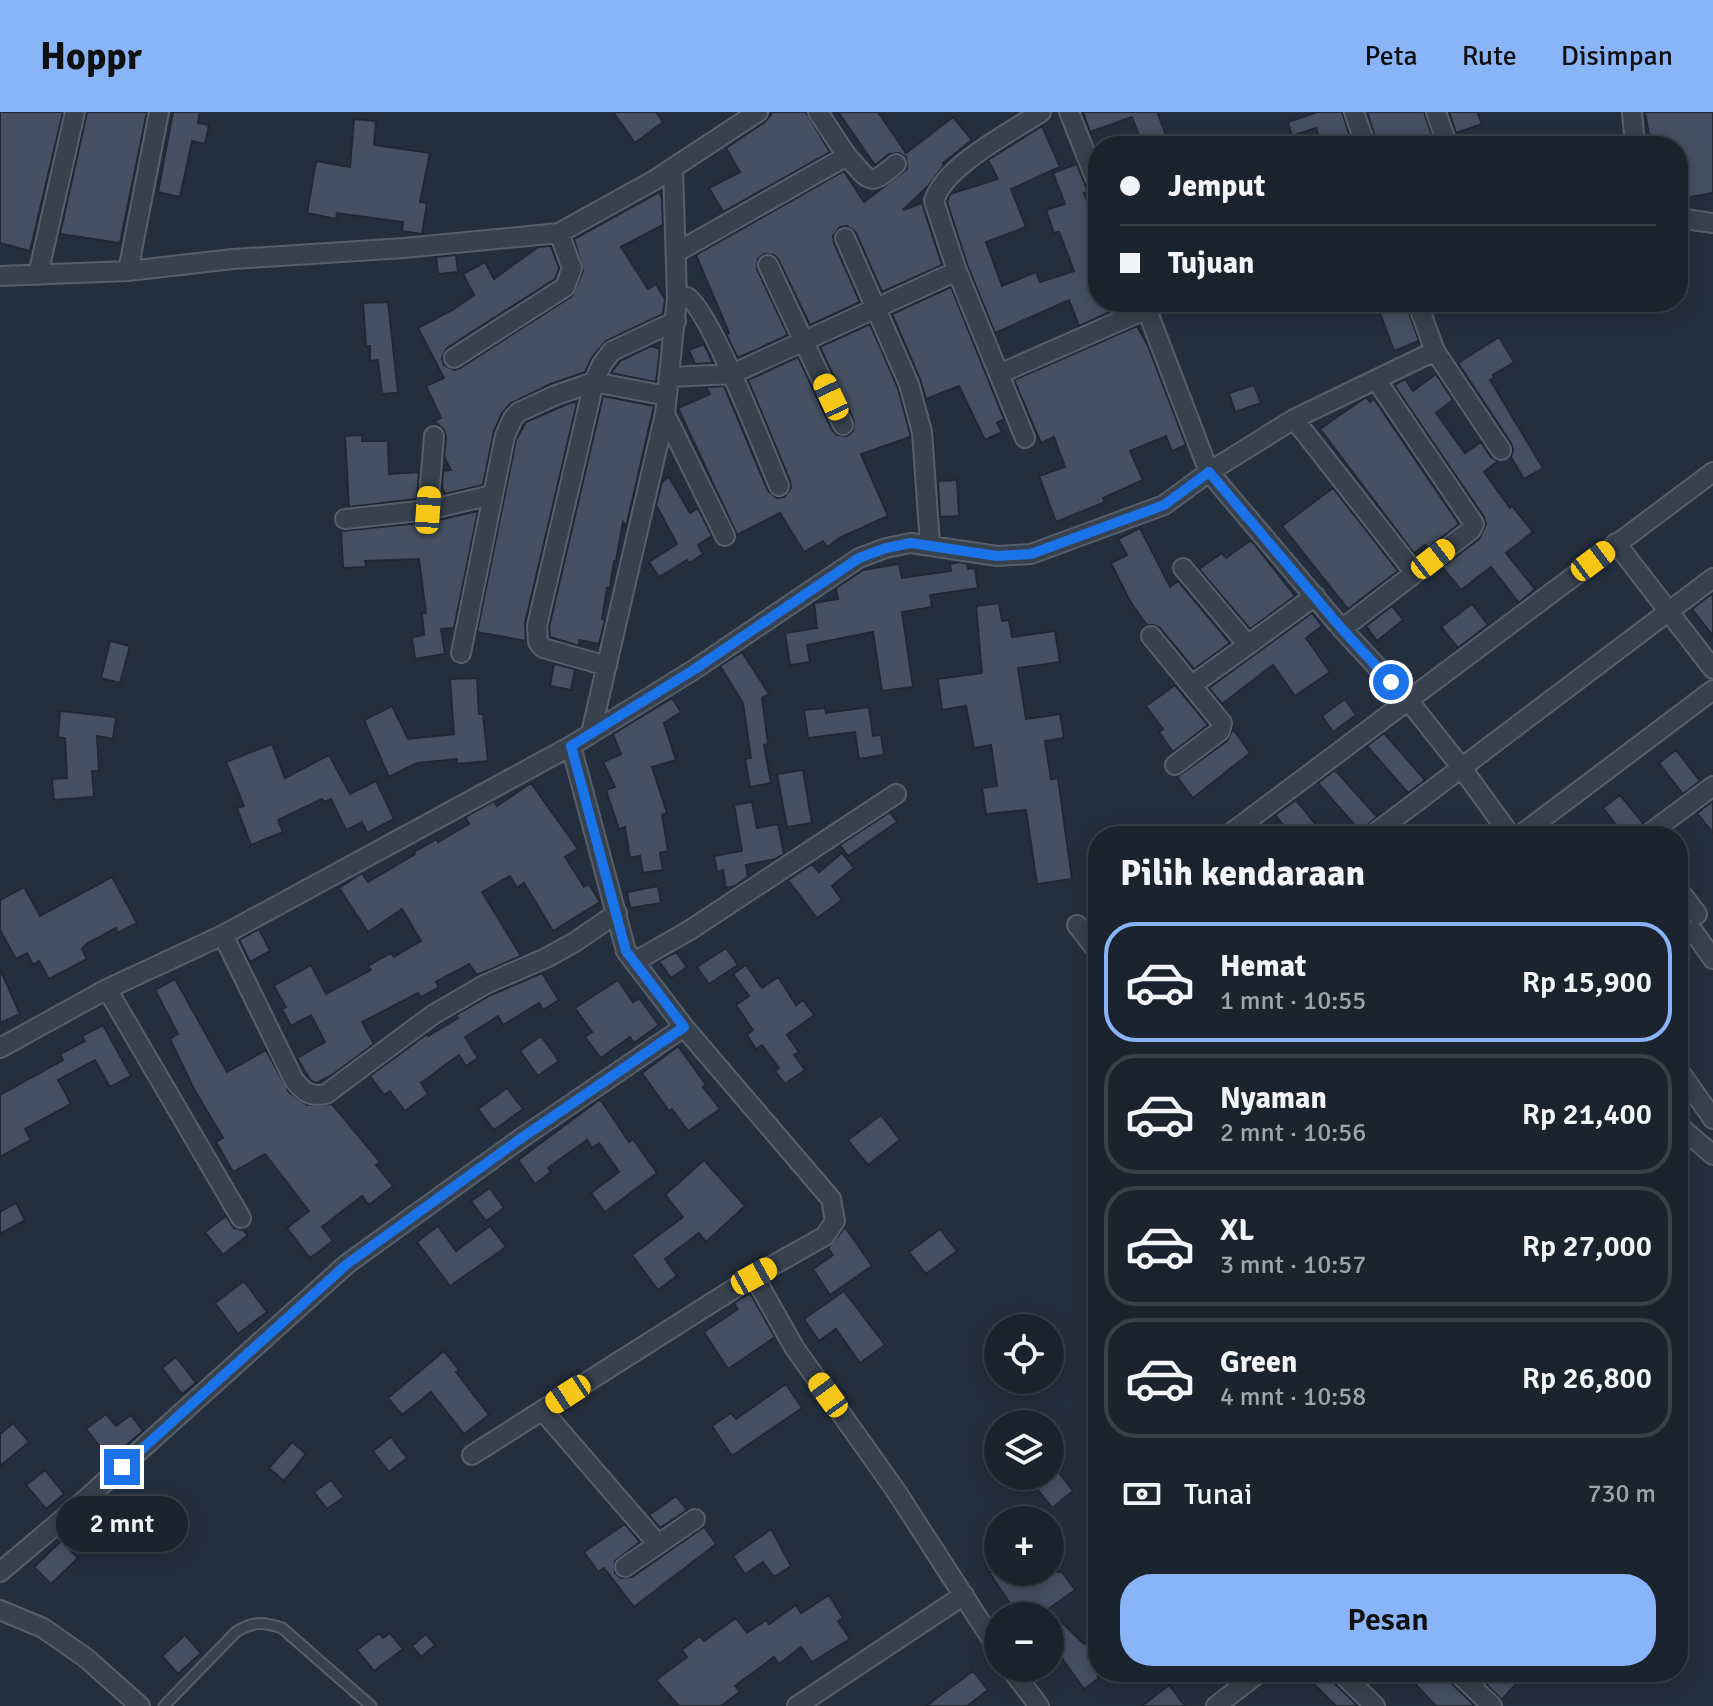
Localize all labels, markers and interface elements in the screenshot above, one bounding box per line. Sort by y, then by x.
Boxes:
text: Hoppr [40,33,142,80]
text: Peta [1365,39,1418,73]
text: Rute [1462,39,1517,73]
text: Disimpan [1561,39,1673,73]
text: Jemput [1168,168,1265,205]
text: Tujuan [1168,245,1255,282]
car [810,370,852,424]
car [414,485,442,535]
car [1407,535,1459,583]
car [1567,537,1619,585]
route start [1373,664,1409,700]
text: Pilih kendaraan [1120,851,1365,896]
icon: car [1124,946,1196,1018]
text: Hemat [1220,948,1306,985]
text: Rp 15,900 [1522,964,1652,1001]
text: 1 mnt · 10:55 [1220,985,1366,1017]
icon: car [1124,1078,1196,1150]
text: Nyaman [1220,1080,1327,1117]
text: Rp 21,400 [1522,1096,1652,1133]
text: 2 mnt · 10:56 [1220,1117,1366,1149]
icon: car [1124,1210,1196,1282]
text: XL [1220,1212,1254,1249]
text: Rp 27,000 [1522,1228,1652,1265]
text: 3 mnt · 10:57 [1220,1249,1366,1281]
car [727,1254,781,1298]
map controls [984,1314,1064,1682]
button: locate [984,1314,1064,1394]
icon: car [1124,1342,1196,1414]
text: Green [1220,1344,1297,1381]
text: Rp 26,800 [1522,1360,1652,1397]
car [804,1369,852,1421]
car [541,1371,595,1417]
text: 4 mnt · 10:58 [1220,1381,1366,1413]
button: layers [984,1410,1064,1490]
route end [104,1449,140,1485]
icon: cash [1120,1472,1164,1516]
text: Tunai [1184,1476,1252,1513]
text: 730 m [1587,1478,1656,1510]
callout: 2 mnt [56,1495,188,1551]
button: + [984,1506,1064,1586]
text: 2 mnt [90,1508,154,1540]
button: Pesan [1120,1574,1656,1666]
button: − [984,1602,1064,1682]

